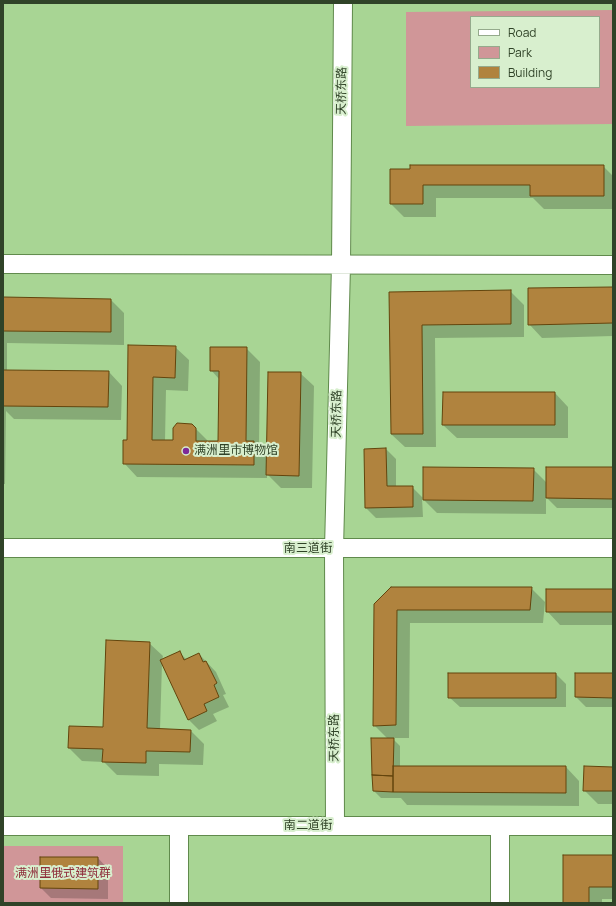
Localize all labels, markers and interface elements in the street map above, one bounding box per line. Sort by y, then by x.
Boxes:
legend [470,16,600,88]
text: Road [508,24,536,41]
text: Park [508,44,532,61]
text: Building [508,64,552,81]
street label: 天桥东路 [334,67,350,115]
street label: 天桥东路 [329,390,345,438]
place label: 满洲里市博物馆 [194,444,278,458]
marker: 满洲里市博物馆 [181,446,191,456]
street label: 南三道街 [284,542,332,556]
street label: 天桥东路 [328,714,342,762]
street label: 南二道街 [284,819,332,833]
park label: 满洲里俄式建筑群 [15,867,111,881]

